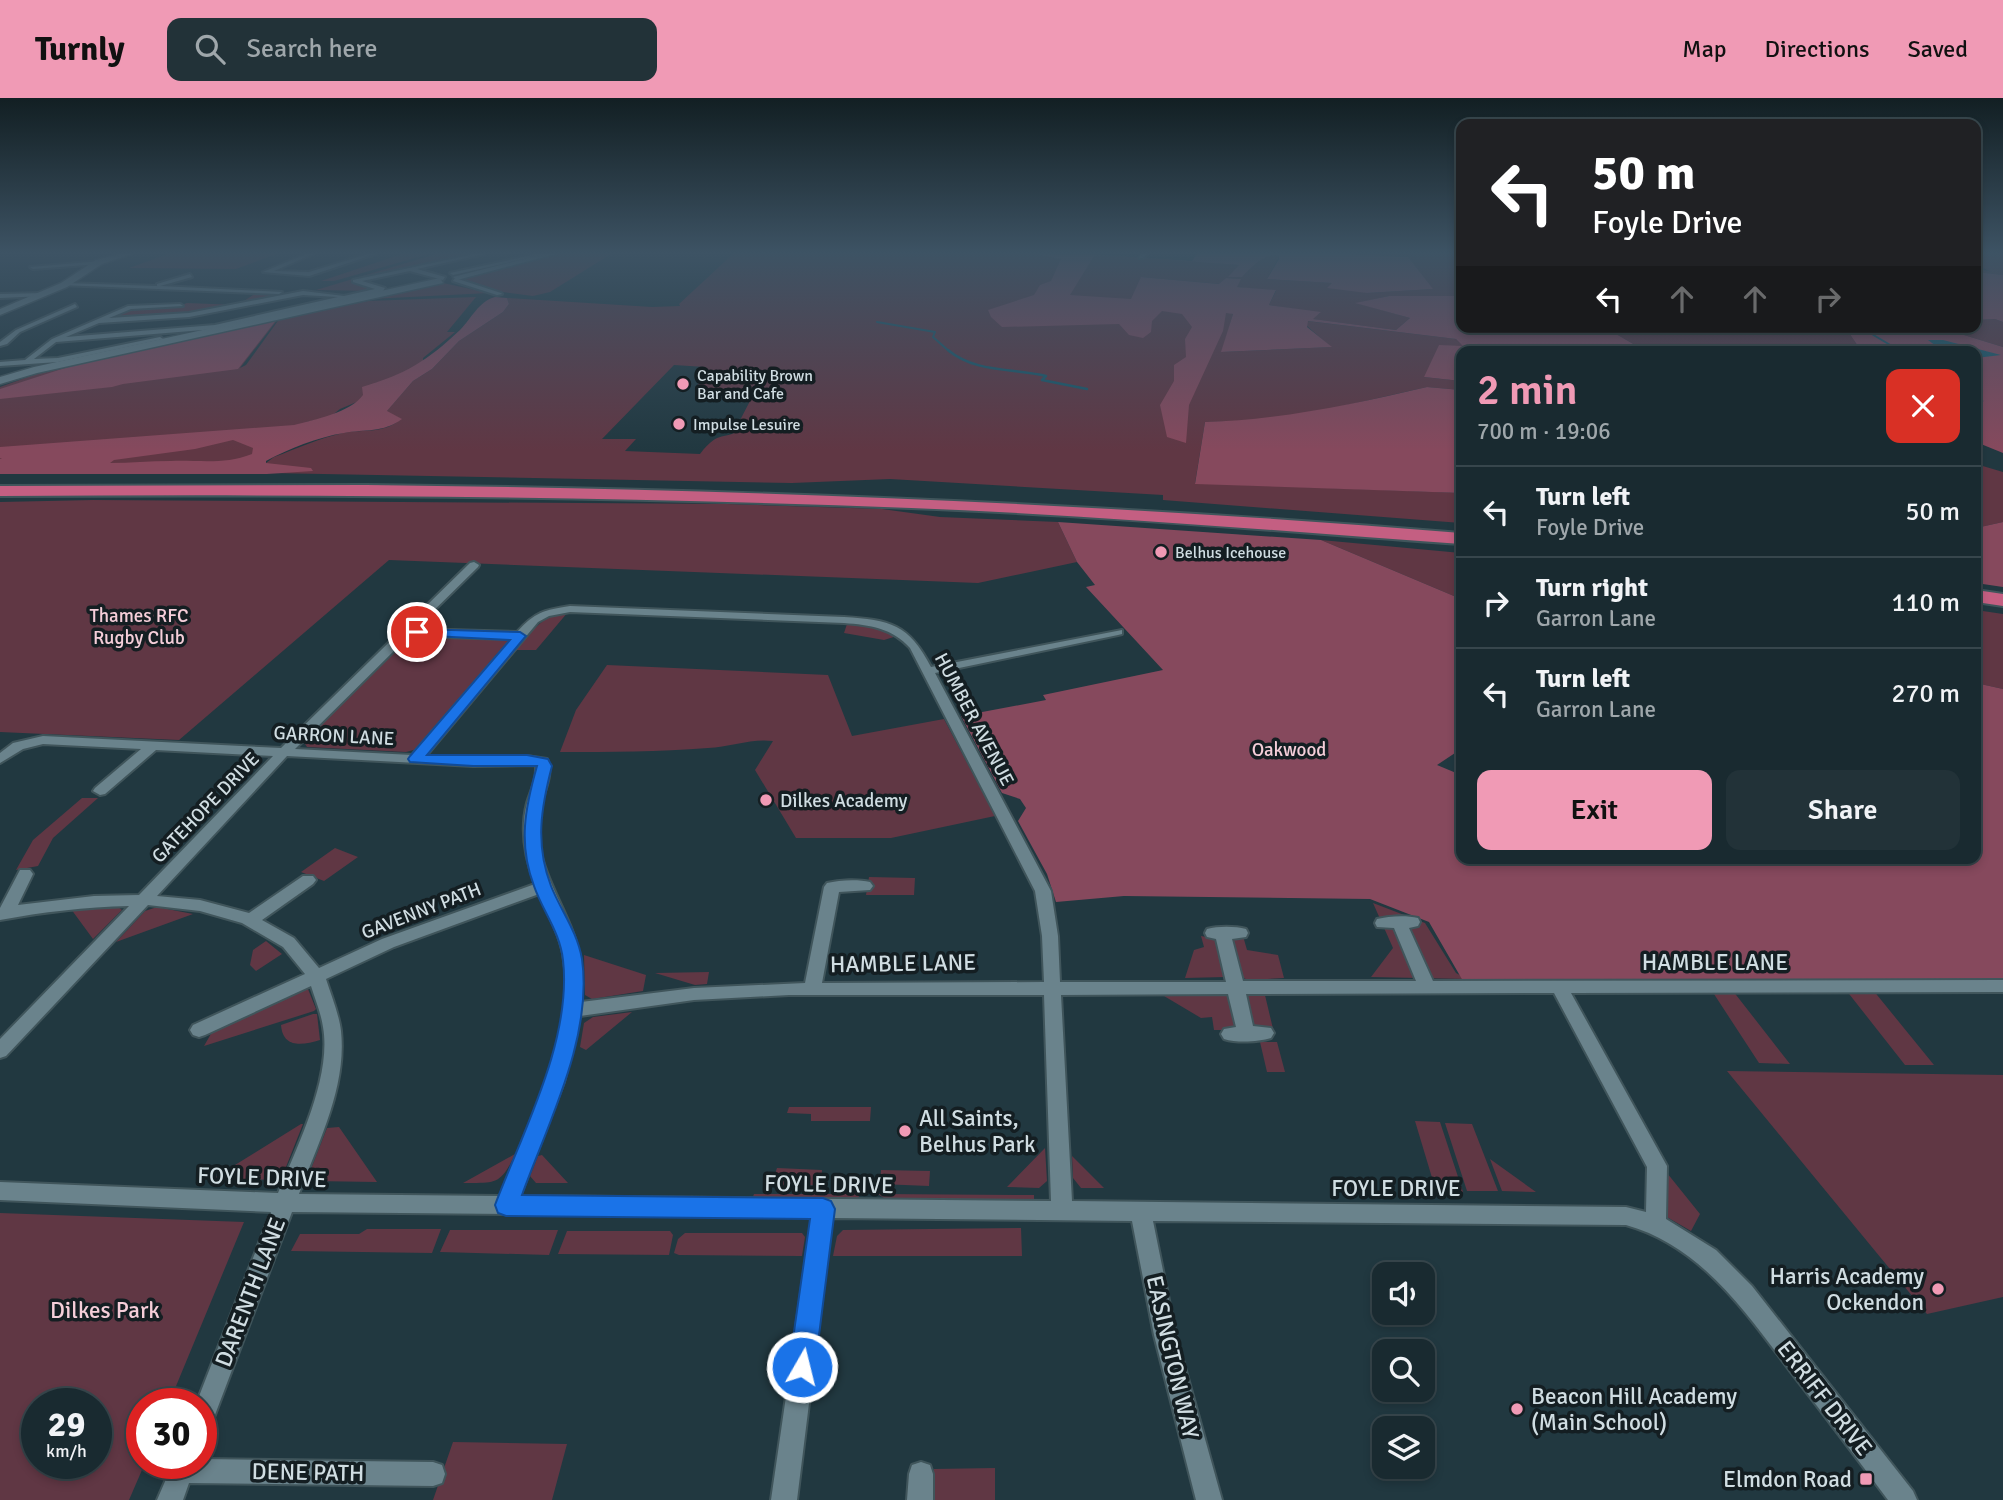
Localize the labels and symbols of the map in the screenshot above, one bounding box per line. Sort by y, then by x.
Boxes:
place label: Capability Brown Bar and Cafe [697,366,813,404]
marker: Capability Brown Bar and Cafe [675,376,691,392]
place label: Impulse Lesuire [693,415,800,435]
marker: Impulse Lesuire [671,416,687,432]
place label: Belhus Icehouse [1175,543,1286,563]
marker: Belhus Icehouse [1153,544,1169,560]
pin [387,602,447,662]
park label: Thames RFC Rugby Club [89,604,189,650]
street label: HUMBER AVENUE [929,649,1019,790]
street label: GARRON LANE [273,721,395,751]
park label: Oakwood [1252,738,1326,762]
street label: GATEHOPE DRIVE [147,747,265,868]
place label: Dilkes Academy [780,789,908,813]
marker: Dilkes Academy [758,792,774,808]
street label: GAVENNY PATH [358,877,485,945]
street label: HAMBLE LANE [830,948,976,979]
street label: HAMBLE LANE [1642,948,1788,977]
place label: All Saints, Belhus Park [919,1104,1036,1159]
marker: All Saints, Belhus Park [897,1123,913,1139]
street label: FOYLE DRIVE [197,1161,327,1194]
street label: FOYLE DRIVE [764,1169,894,1200]
street label: FOYLE DRIVE [1331,1174,1461,1203]
street label: DARENTH LANE [209,1213,292,1371]
place label: Harris Academy Ockendon [1769,1262,1924,1317]
street label: EASINGTON WAY [1140,1273,1206,1442]
marker: Harris Academy Ockendon [1930,1281,1946,1297]
park label: Dilkes Park [50,1296,160,1325]
position arrow [765,1330,839,1404]
street label: ERRIFF DRIVE [1771,1335,1879,1462]
place label: Beacon Hill Academy (Main School) [1531,1382,1737,1437]
speed limit sign: 30 [126,1388,217,1479]
marker: Beacon Hill Academy (Main School) [1509,1401,1525,1417]
street label: DENE PATH [251,1457,365,1488]
place label: Elmdon Road [1723,1465,1852,1494]
marker: Elmdon Road [1858,1471,1874,1487]

